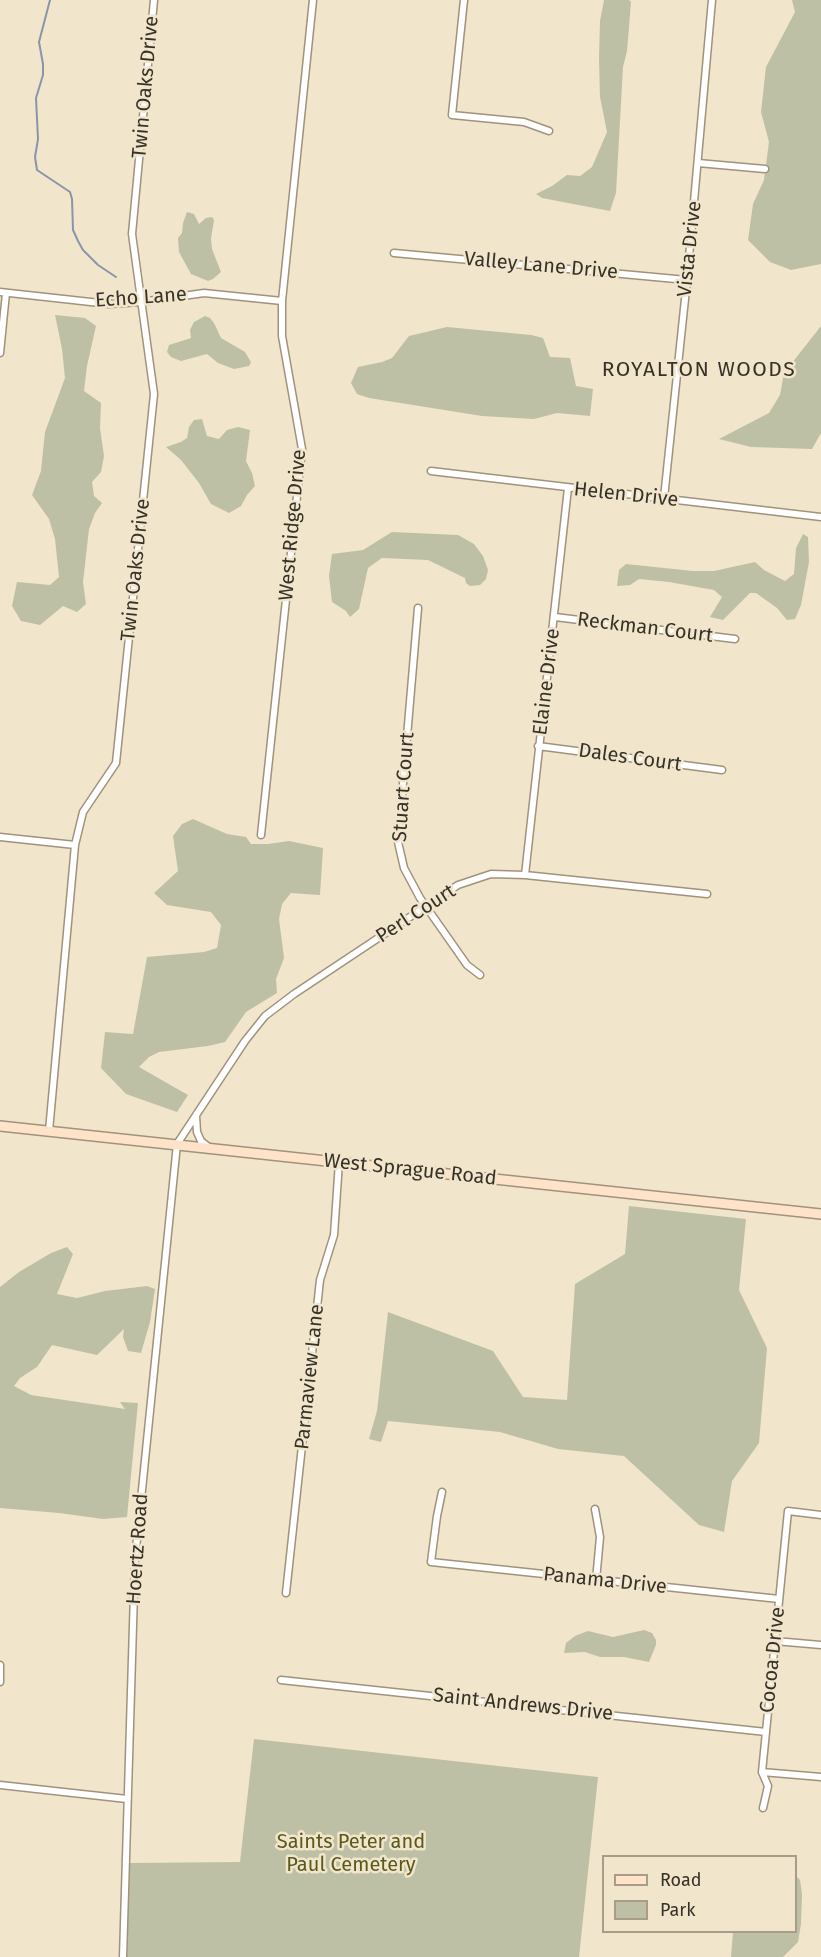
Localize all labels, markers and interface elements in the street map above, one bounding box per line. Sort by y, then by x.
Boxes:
street label: Twin Oaks Drive [128,15,164,159]
street label: Vista Drive [673,200,707,298]
street label: Valley Lane Drive [463,247,619,285]
street label: Echo Lane [94,283,188,313]
district label: ROYALTON WOODS [602,357,796,383]
street label: West Ridge Drive [274,448,312,602]
street label: Helen Drive [572,478,680,512]
street label: Twin Oaks Drive [117,498,155,642]
street label: Reckman Court [576,608,714,648]
street label: Elaine Drive [529,627,565,737]
street label: Stuart Court [388,731,420,843]
street label: Dales Court [577,739,683,777]
street label: Perl Court [372,879,460,949]
street label: West Sprague Road [322,1149,498,1191]
street label: Parmaview Lane [290,1303,330,1451]
street label: Hoertz Road [122,1493,154,1605]
street label: Panama Drive [542,1563,668,1599]
street label: Cocoa Drive [756,1606,790,1714]
street label: Saint Andrews Drive [432,1684,614,1726]
park label: Saints Peter and Paul Cemetery [277,1830,425,1877]
legend [602,1855,797,1933]
text: Road [660,1869,702,1891]
text: Park [660,1899,695,1921]

